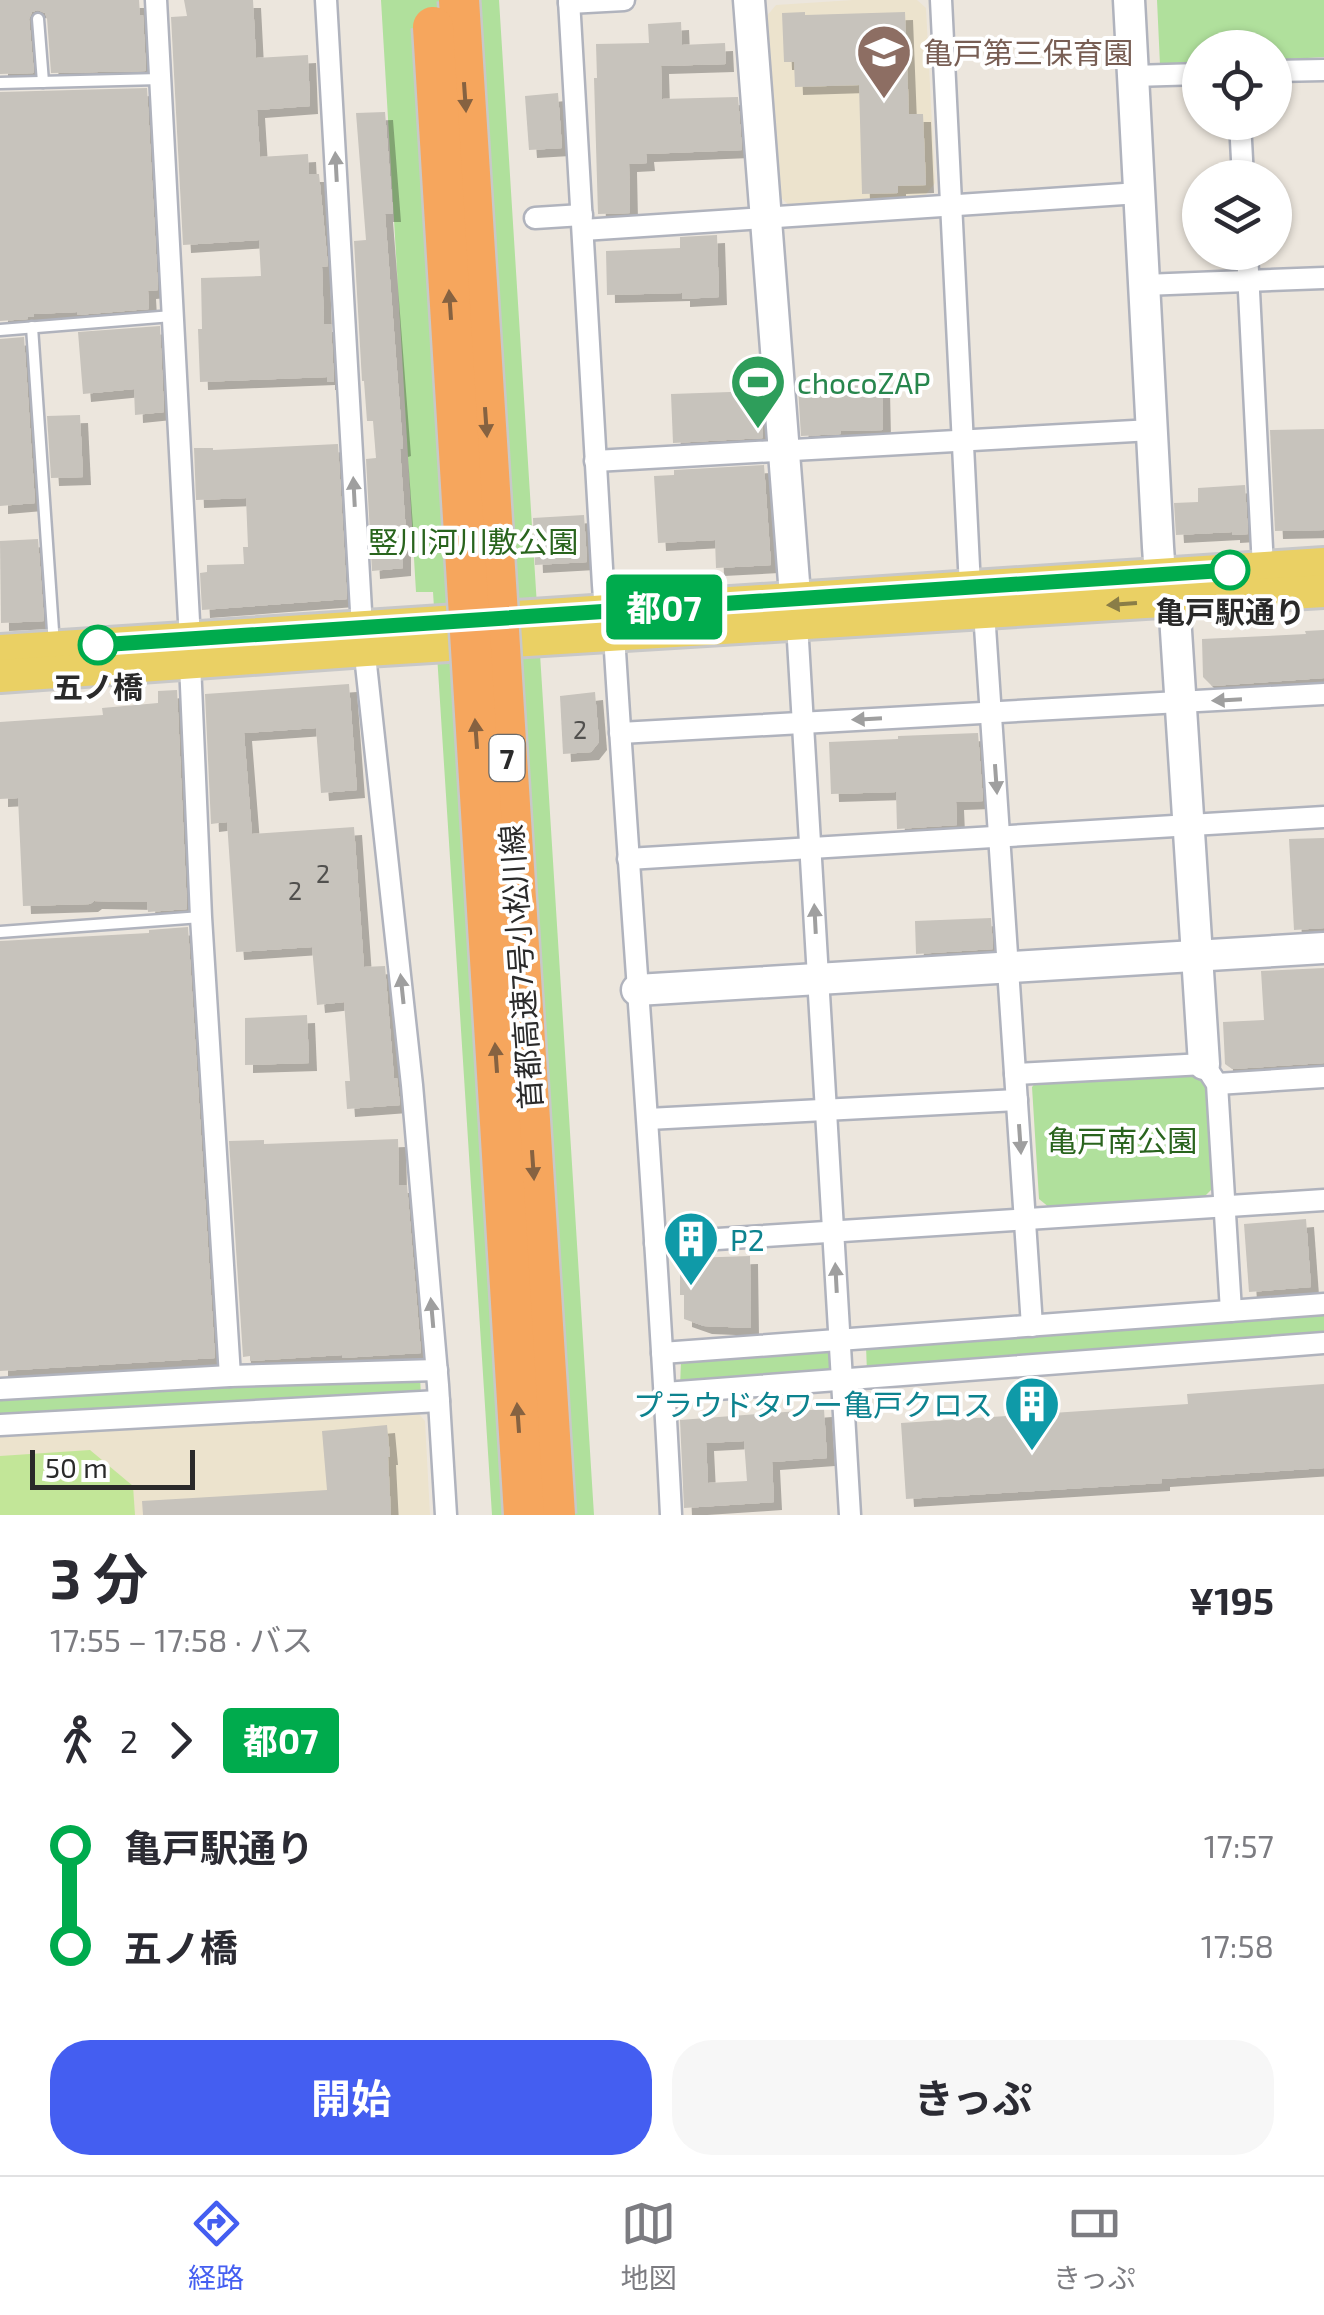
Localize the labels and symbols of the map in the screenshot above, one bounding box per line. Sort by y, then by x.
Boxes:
school or university icon: 亀戸第三保育園 [854,22,914,101]
place label: 亀戸第三保育園 [923,34,1133,70]
one-way arrow [458,82,474,114]
one-way arrow [328,151,344,183]
one-way arrow [442,288,458,320]
sports icon: chocoZAP [728,352,788,431]
place label: chocoZAP [797,364,931,400]
one-way arrow [478,406,494,438]
one-way arrow [346,475,362,507]
park label: 竪川河川敷公園 [368,523,578,559]
marker: 亀戸駅通り [1211,551,1249,589]
line badge: 都07 [606,574,722,640]
place label: 亀戸駅通り [1155,593,1305,629]
one-way arrow [1105,596,1137,612]
marker: 五ノ橋 [79,626,117,664]
place label: 五ノ橋 [53,668,143,704]
one-way arrow [1210,692,1242,708]
one-way arrow [851,711,883,727]
house number: 2 [573,714,587,744]
one-way arrow [468,718,484,749]
road number: 7 [490,735,524,781]
one-way arrow [988,764,1004,796]
street label: 首都高速7号小松川線 [492,823,548,1111]
house number: 2 [316,858,330,888]
house number: 2 [288,875,302,905]
one-way arrow [807,902,823,934]
one-way arrow [394,973,410,1005]
one-way arrow [488,1042,504,1074]
park label: 亀戸南公園 [1047,1122,1197,1158]
one-way arrow [1012,1123,1028,1155]
one-way arrow [525,1150,541,1182]
building icon: P2 [661,1209,721,1288]
place label: P2 [730,1221,765,1257]
one-way arrow [828,1261,844,1293]
one-way arrow [423,1297,439,1328]
building icon: プラウドタワー亀戸クロス [1002,1374,1062,1453]
place label: プラウドタワー亀戸クロス [633,1386,993,1422]
one-way arrow [510,1401,526,1433]
scale bar [30,1445,195,1490]

